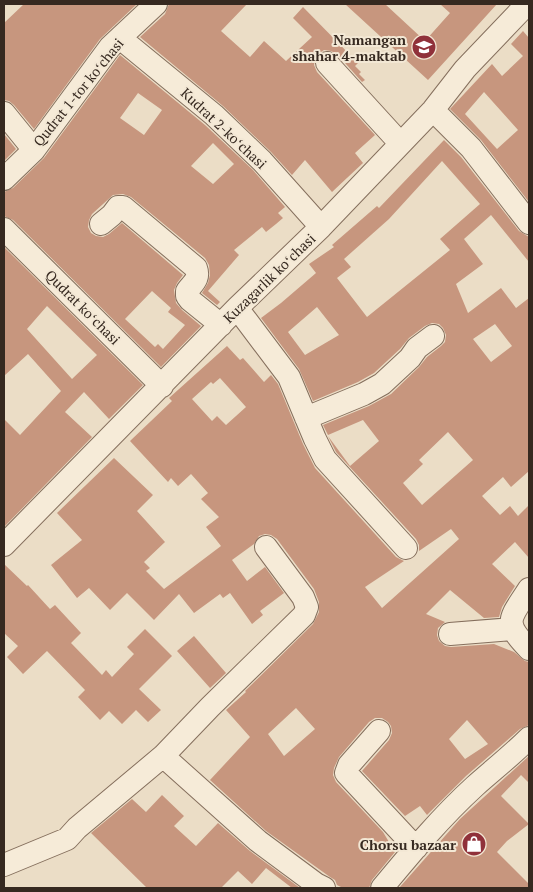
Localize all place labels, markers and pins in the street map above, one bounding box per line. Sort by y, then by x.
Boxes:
place label: Namangan shahar 4-maktab [292,30,406,65]
school or university icon: Namangan shahar 4-maktab [411,34,437,60]
shop icon: Chorsu bazaar [461,831,487,857]
place label: Chorsu bazaar [360,835,456,854]

